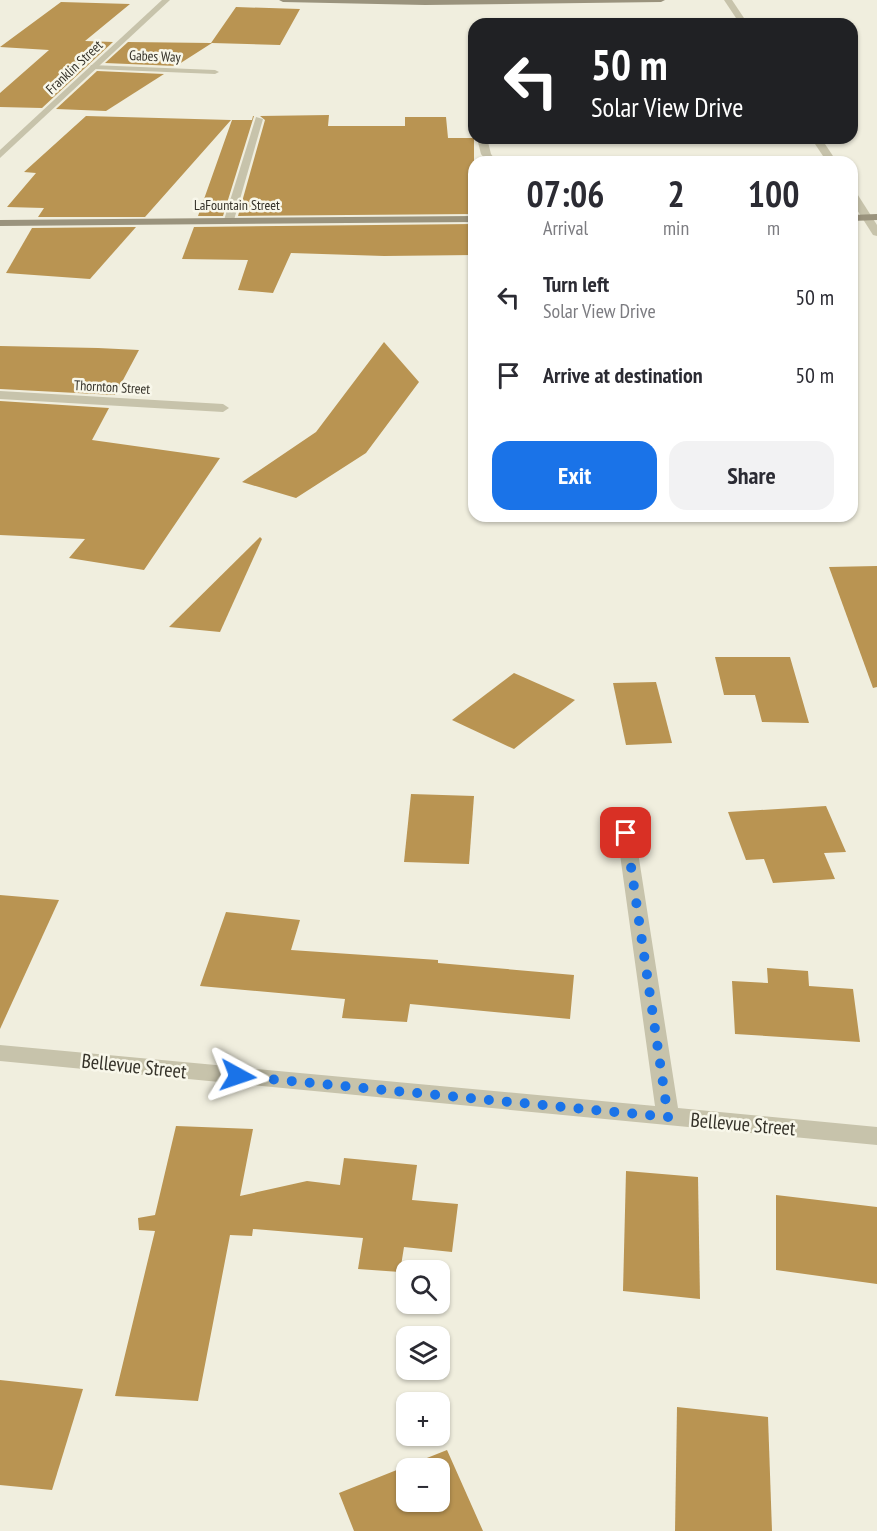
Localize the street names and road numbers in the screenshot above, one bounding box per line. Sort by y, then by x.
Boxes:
street label: Franklin Street [42,36,106,98]
street label: Gabes Way [129,46,182,66]
street label: LaFountain Street [194,196,280,214]
street label: Thornton Street [73,376,151,398]
street label: Bellevue Street [80,1048,188,1084]
street label: Bellevue Street [689,1106,797,1142]

